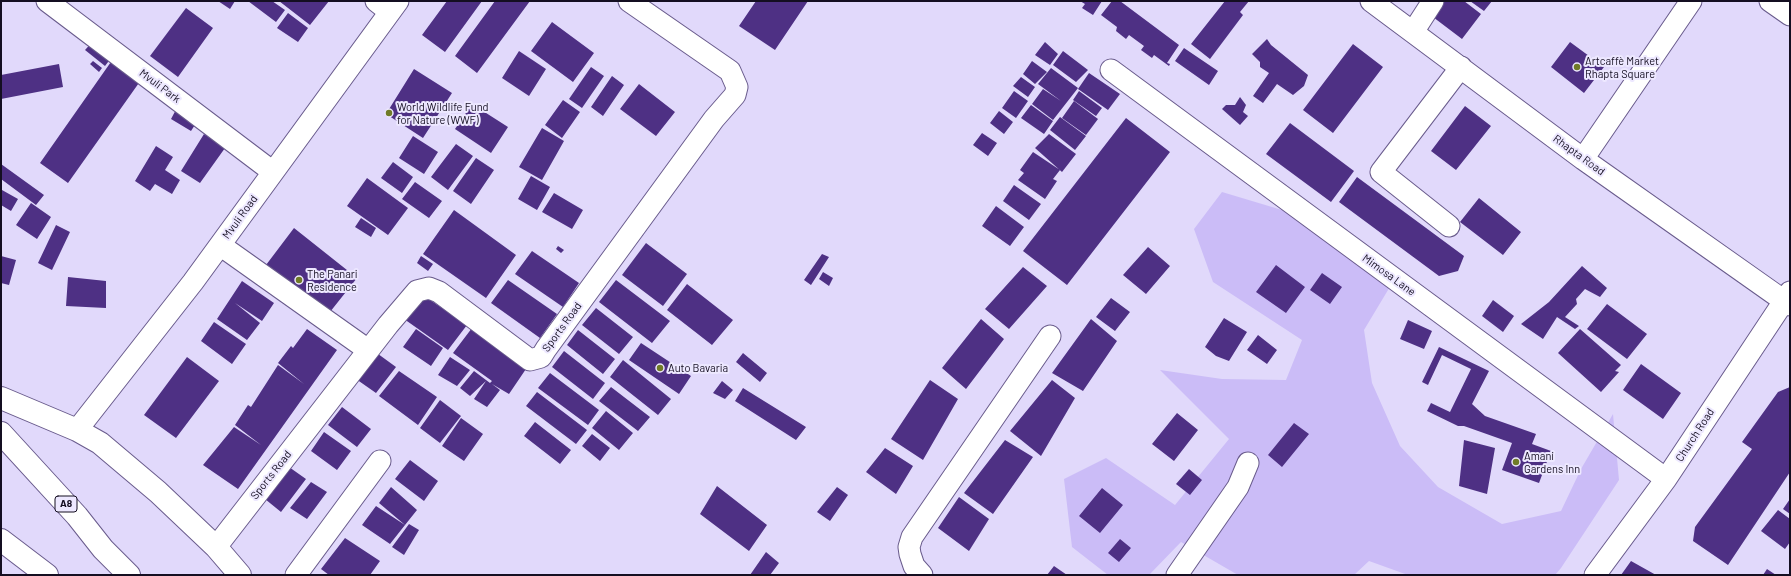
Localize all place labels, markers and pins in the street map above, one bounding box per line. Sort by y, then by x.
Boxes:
place label: Artcaffè Market Rhapta Square [1585,54,1659,80]
marker: Artcaffè Market Rhapta Square [1572,62,1582,72]
place label: World Wildlife Fund for Nature (WWF) [397,100,488,126]
marker: World Wildlife Fund for Nature (WWF) [384,108,394,118]
place label: The Panari Residence [307,267,358,293]
marker: The Panari Residence [294,275,304,285]
place label: Auto Bavaria [668,361,728,375]
marker: Auto Bavaria [655,363,665,373]
place label: Amani Gardens Inn [1524,449,1580,475]
marker: Amani Gardens Inn [1511,457,1521,467]

